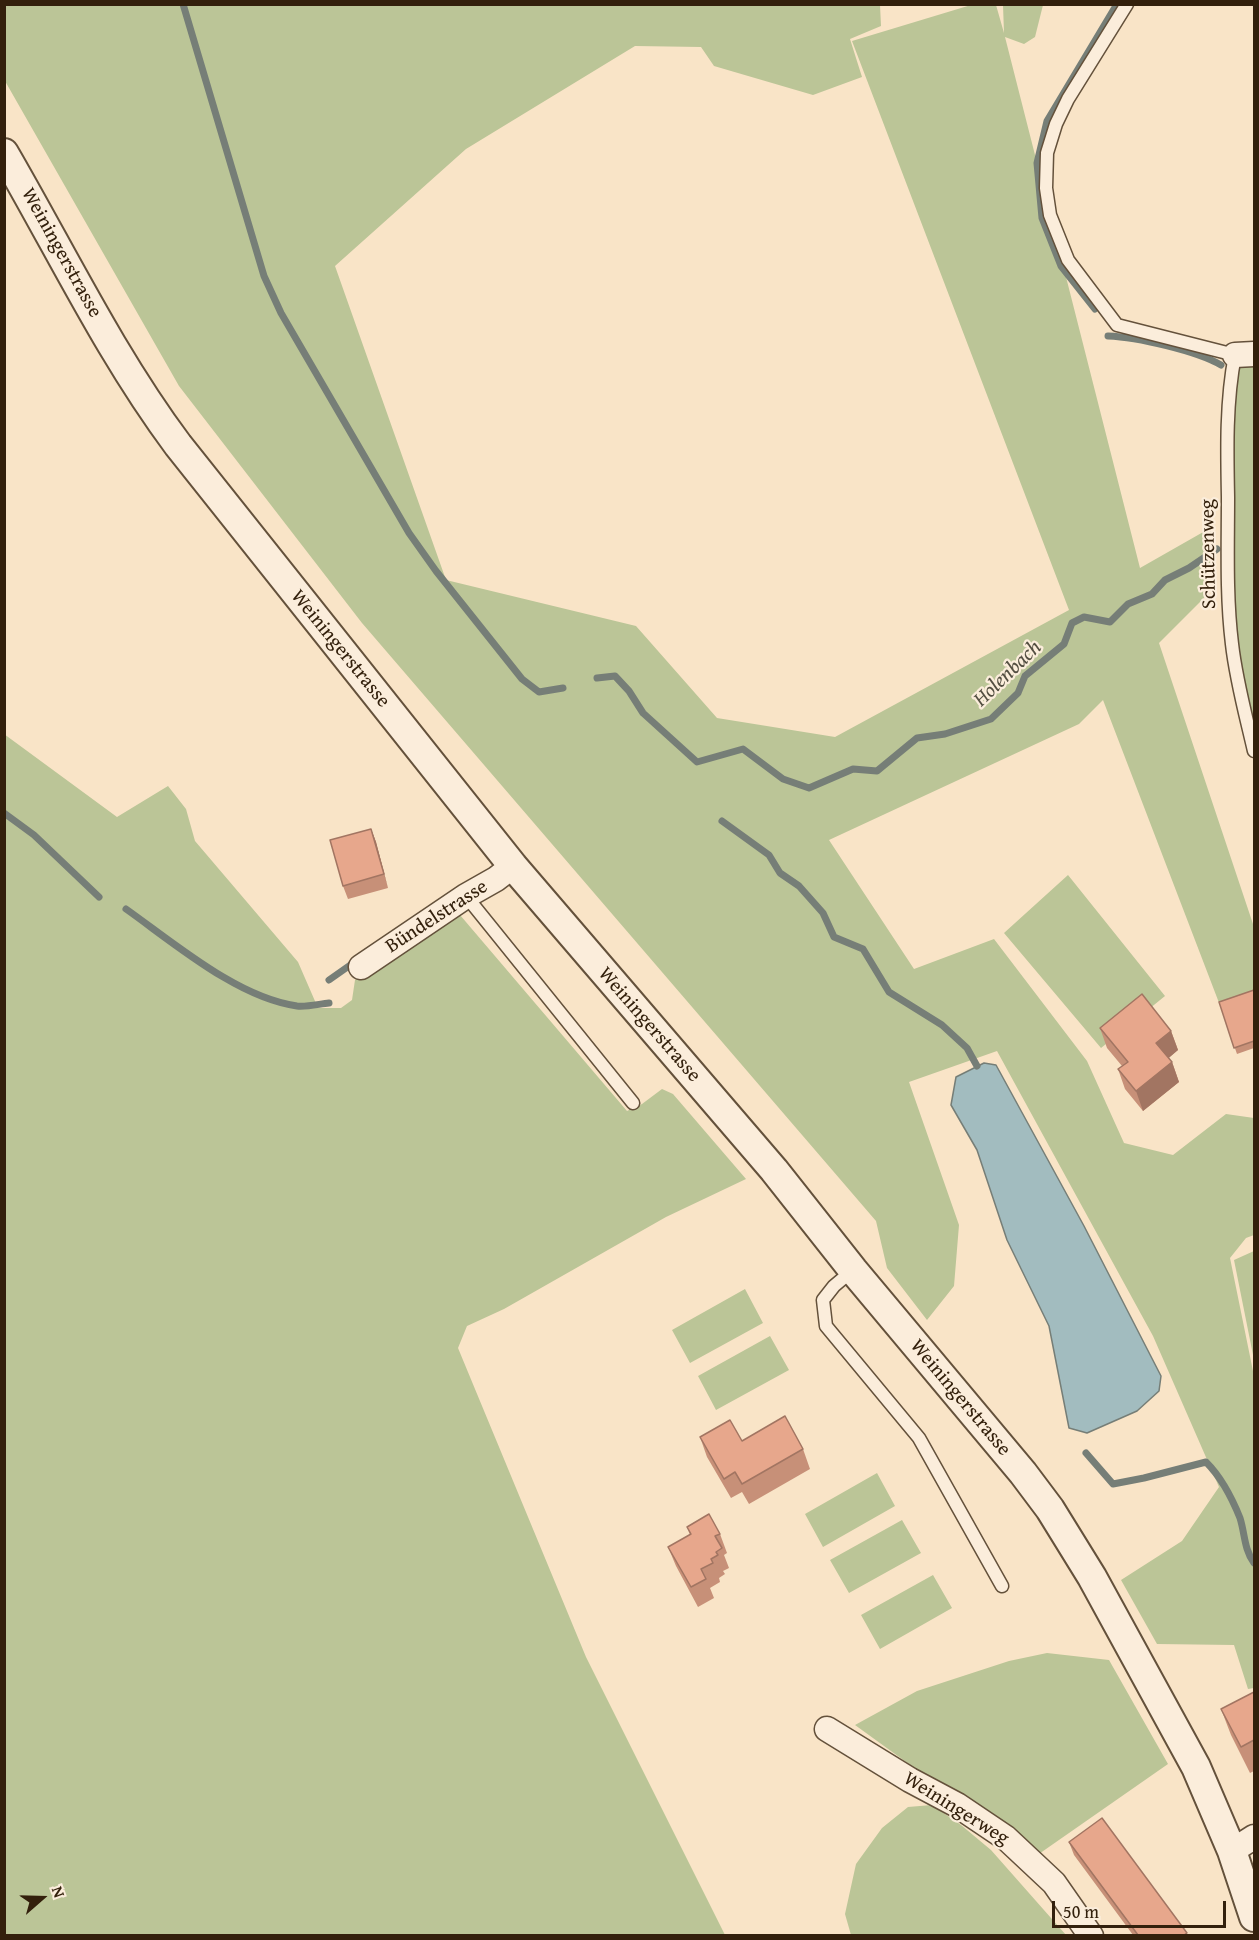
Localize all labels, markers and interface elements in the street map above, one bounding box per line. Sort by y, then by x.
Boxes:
street label: Weiningerstrasse [15,184,107,322]
street label: Schützenweg [1196,499,1222,609]
street label: Weiningerstrasse [285,585,395,713]
water label: Holenbach [969,636,1047,712]
street label: Bündelstrasse [381,875,493,959]
street label: Weiningerstrasse [592,963,706,1087]
street label: Weiningerstrasse [904,1335,1016,1461]
street label: Weiningerweg [899,1767,1013,1851]
north arrow [12,1868,72,1928]
text: N [46,1883,72,1901]
scale bar [1055,1889,1229,1927]
text: 50 m [1063,1898,1099,1925]

